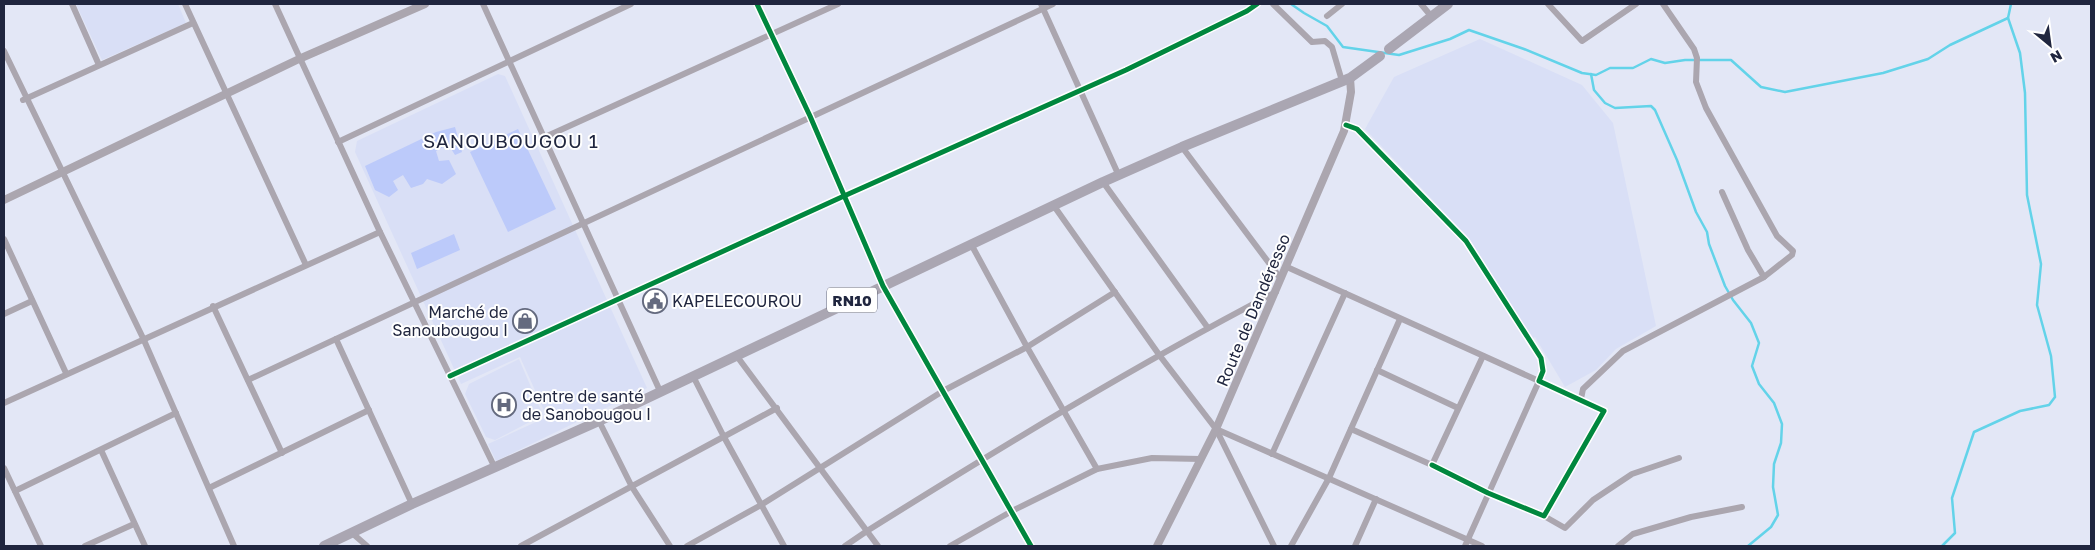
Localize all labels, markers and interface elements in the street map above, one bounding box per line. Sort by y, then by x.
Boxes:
north arrow [2025,20,2075,70]
text: N [2048,47,2065,67]
district label: SANOUBOUGOU 1 [423,129,599,152]
street label: Route de Dandéresso [1212,231,1294,389]
public building icon: KAPELECOUROU [642,288,668,314]
road number: RN10 [827,288,877,312]
place label: KAPELECOUROU [672,291,802,311]
place label: Marché de Sanoubougou I [392,302,508,340]
shop icon: Marché de Sanoubougou I [512,308,538,334]
place label: Centre de santé de Sanobougou I [522,386,651,424]
hospital icon: Centre de santé de Sanobougou I [491,392,517,418]

